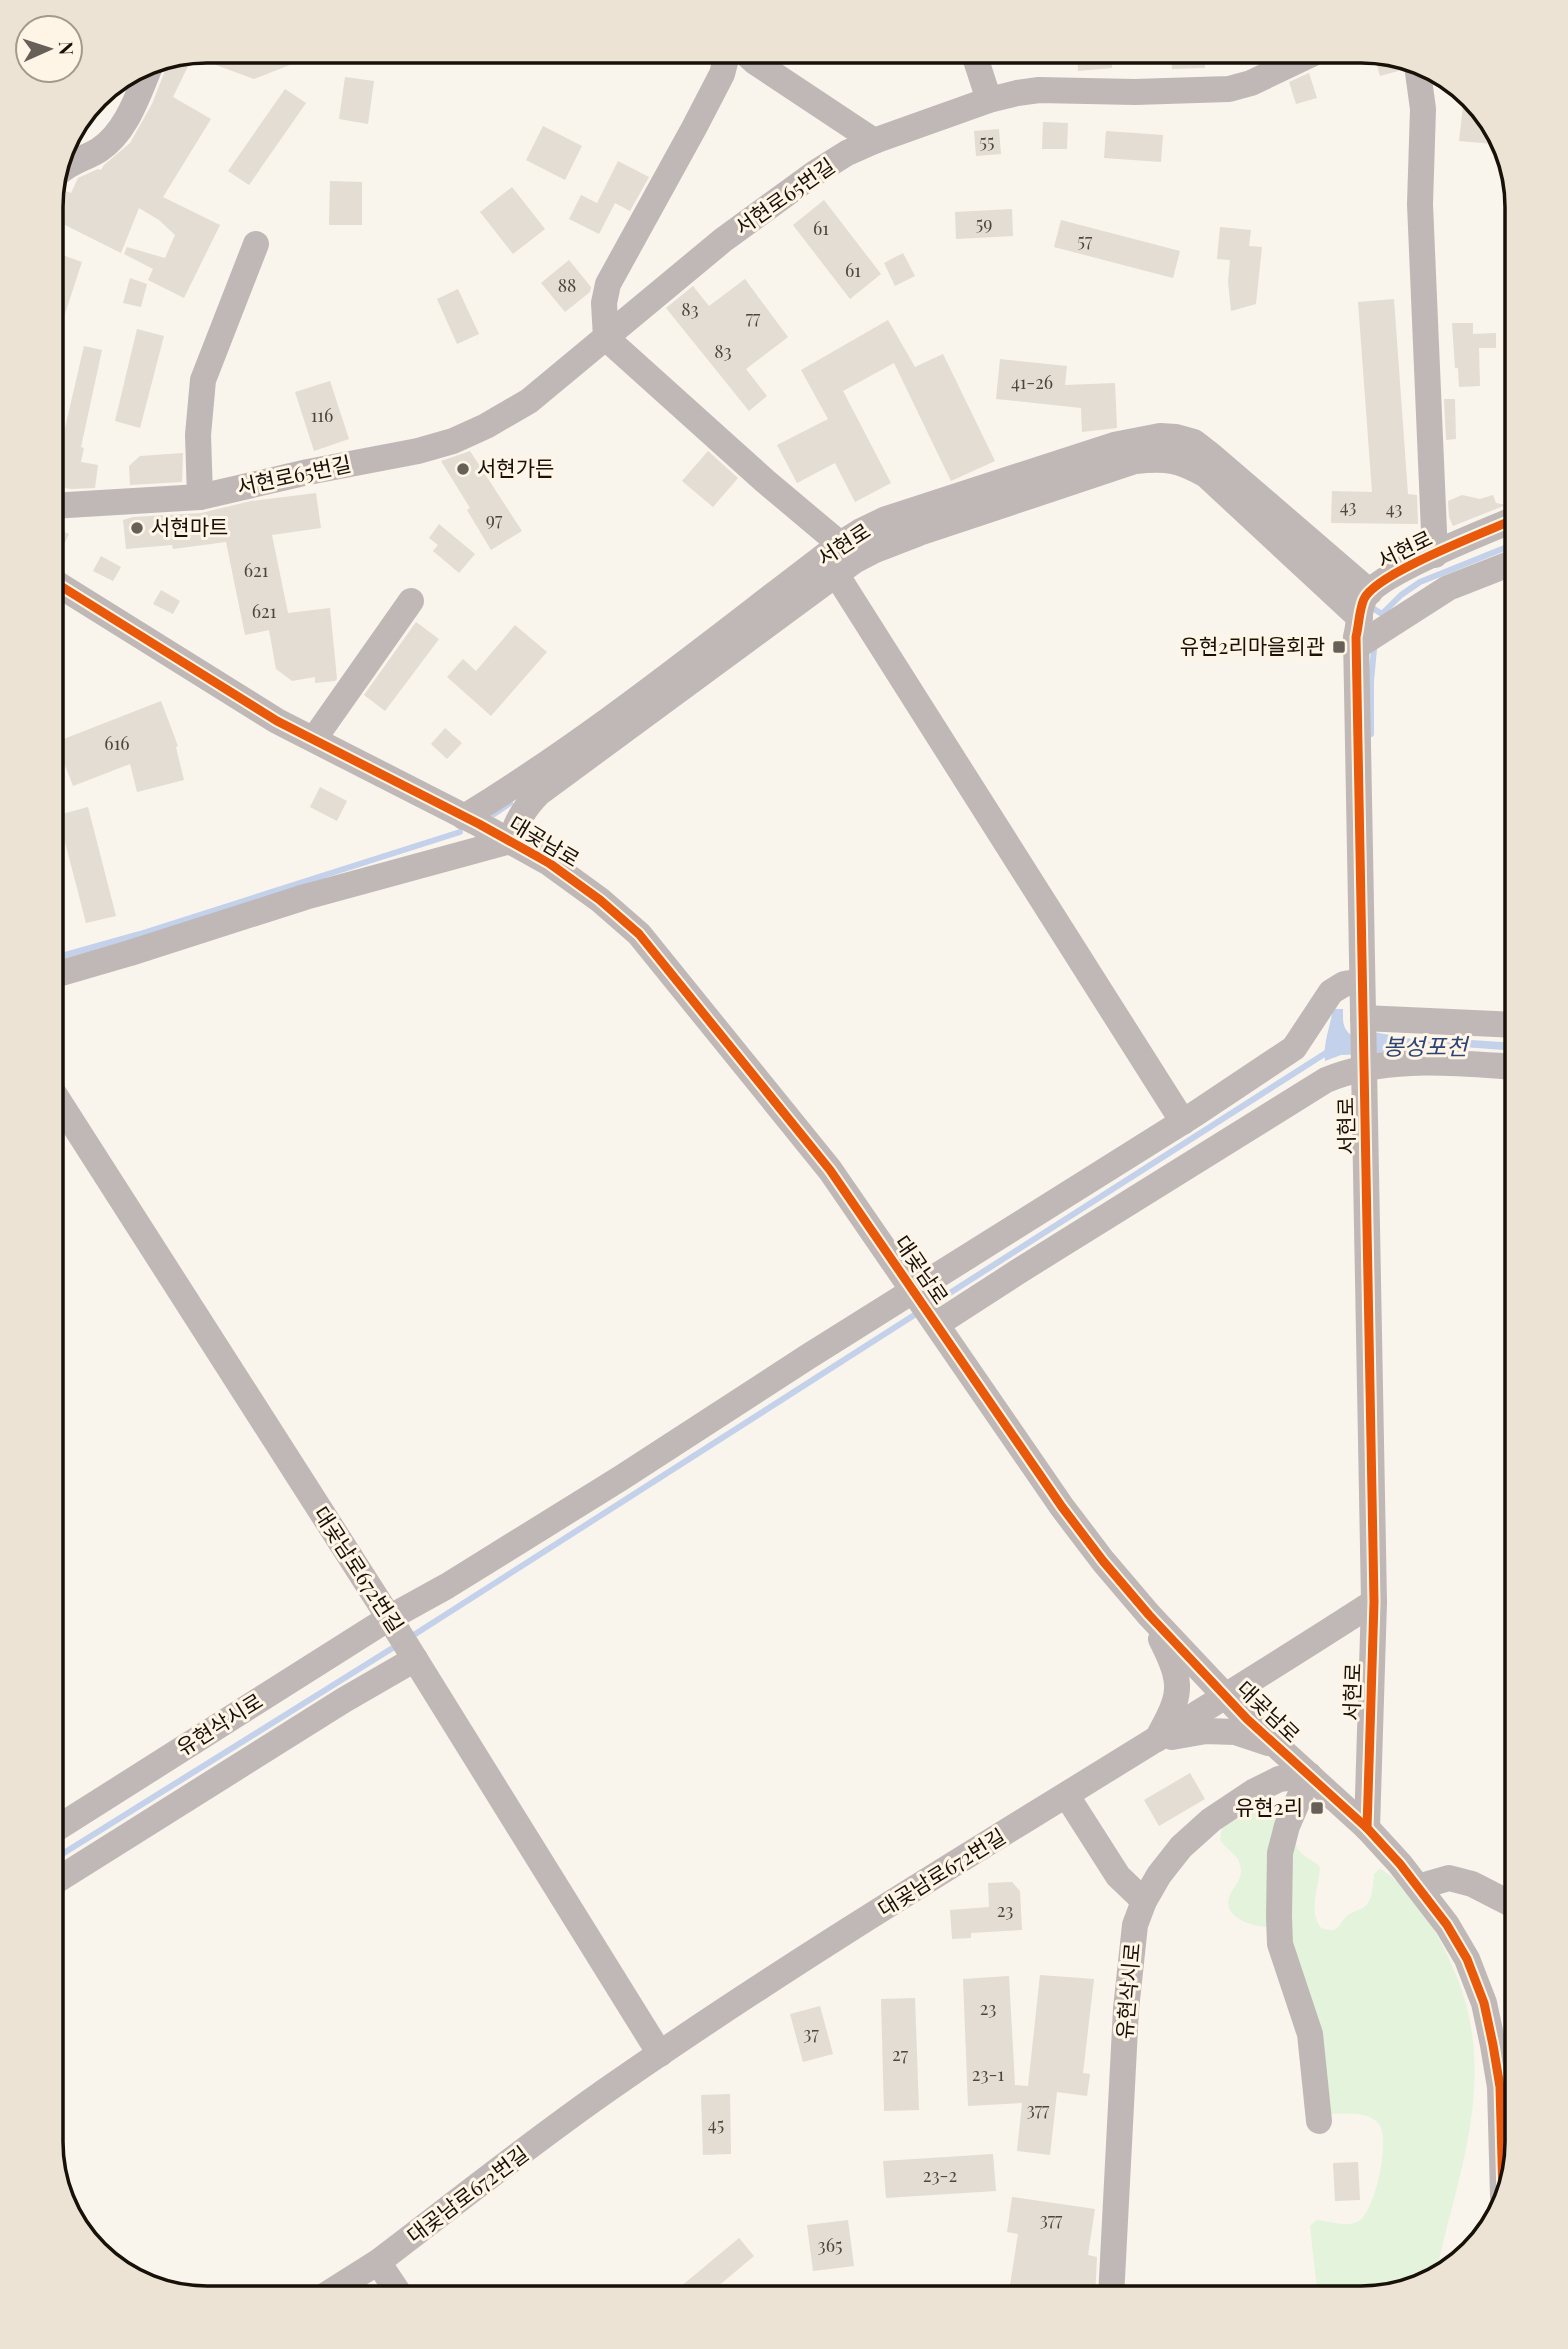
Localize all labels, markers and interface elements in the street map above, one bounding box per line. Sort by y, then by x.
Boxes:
north arrow [14,14,84,84]
text: N [54,41,80,56]
house number: 55 [980,129,994,153]
street label: 서현로65번길 [728,151,839,240]
house number: 59 [976,211,992,235]
house number: 61 [813,216,829,240]
house number: 57 [1078,228,1093,252]
house number: 61 [845,258,861,282]
house number: 88 [558,273,576,297]
house number: 83 [681,297,699,321]
house number: 77 [746,305,761,329]
house number: 83 [714,339,732,363]
house number: 41-26 [1011,370,1053,394]
house number: 116 [311,403,333,427]
street label: 서현로65번길 [234,448,353,500]
place label: 서현가든 [477,453,554,481]
marker: 서현가든 [455,461,471,477]
house number: 43 [1340,494,1356,518]
house number: 43 [1386,496,1402,520]
house number: 97 [486,507,503,531]
place label: 서현마트 [151,512,228,540]
street label: 서현로 [811,516,875,571]
marker: 서현마트 [129,520,145,536]
street label: 서현로 [1372,523,1436,573]
house number: 621 [244,558,269,582]
house number: 621 [252,599,277,623]
place label: 유현2리마을회관 [1180,631,1325,659]
marker: 유현2리마을회관 [1331,639,1347,655]
house number: 616 [104,731,130,755]
street label: 대곶남로 [505,808,585,872]
water label: 봉성포천 [1383,1030,1470,1061]
street label: 서현로 [1330,1097,1360,1155]
street label: 대곶남로 [889,1229,956,1309]
street label: 대곶남로672번길 [308,1500,411,1637]
street label: 서현로 [1336,1662,1366,1721]
street label: 대곶남로 [1232,1674,1307,1747]
street label: 유현삭시로 [171,1686,267,1761]
place label: 유현2리 [1235,1792,1303,1820]
marker: 유현2리 [1309,1800,1325,1816]
street label: 대곶남로672번길 [872,1821,1010,1922]
house number: 23 [997,1898,1013,1922]
street label: 유현삭시로 [1109,1941,1145,2040]
house number: 23 [980,1996,996,2020]
house number: 37 [803,2021,819,2045]
house number: 27 [892,2042,909,2066]
house number: 23-1 [972,2062,1005,2086]
house number: 377 [1027,2097,1050,2121]
house number: 45 [708,2112,724,2136]
street label: 대곶남로672번길 [400,2138,533,2248]
house number: 23-2 [923,2163,957,2187]
house number: 377 [1040,2207,1063,2231]
house number: 365 [818,2233,842,2257]

